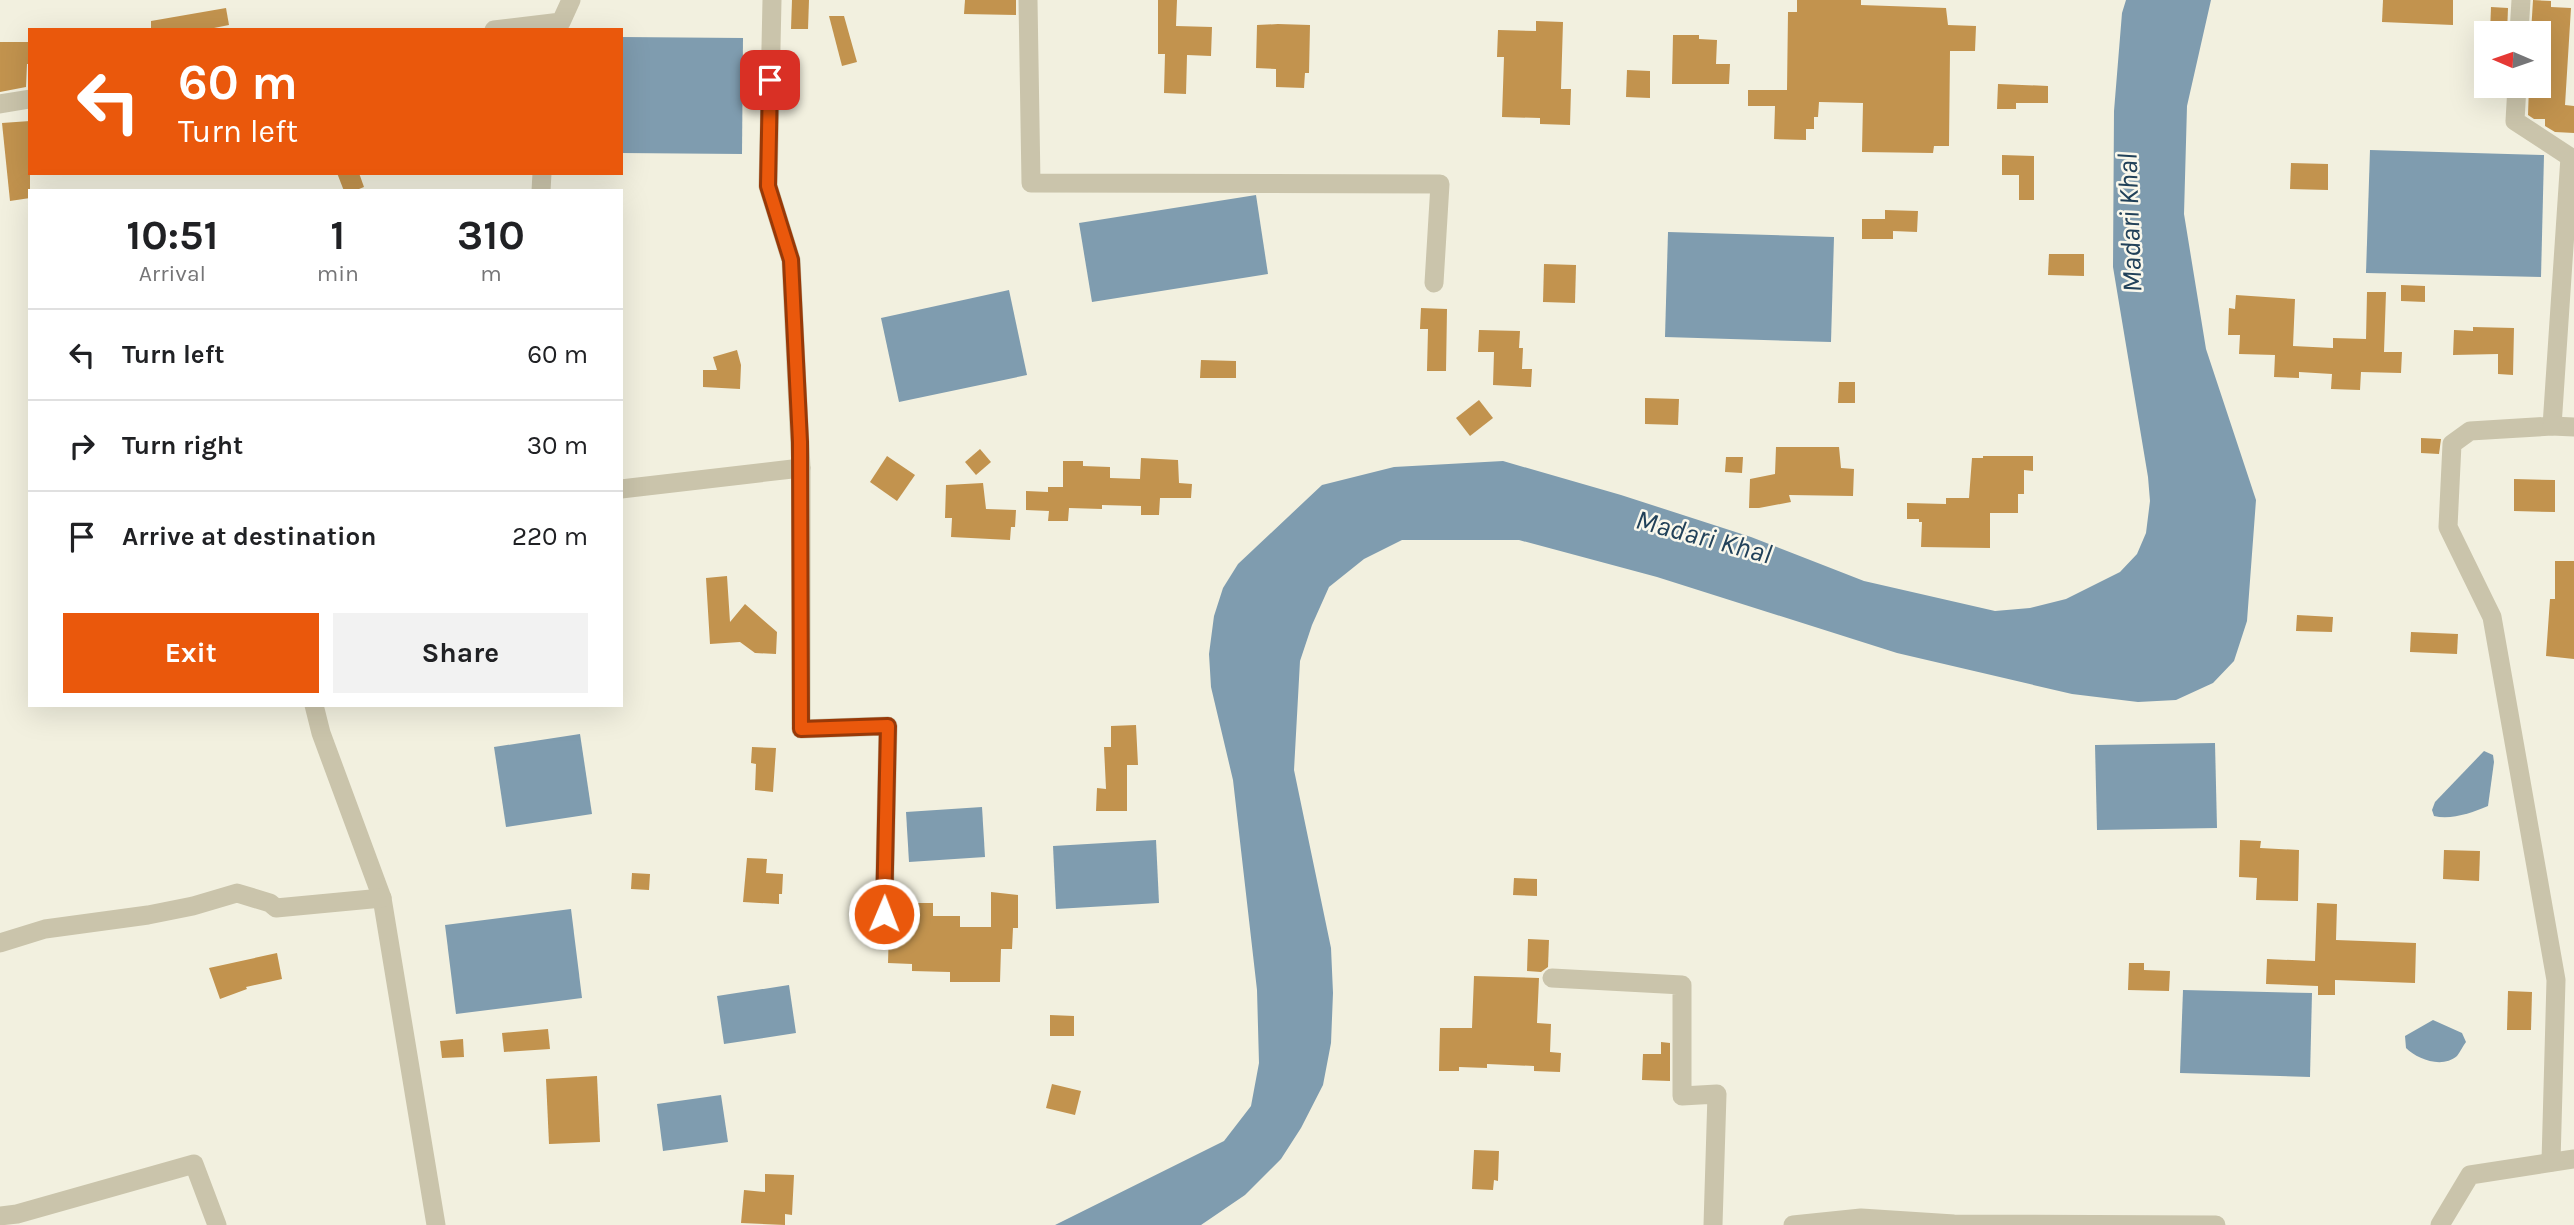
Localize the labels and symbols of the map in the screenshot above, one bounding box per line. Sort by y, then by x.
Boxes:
north arrow [2474,21,2552,98]
pin [740,50,800,110]
water label: Madari Khal [2111,153,2148,293]
water label: Madari Khal [1632,502,1775,570]
position arrow [847,877,921,951]

